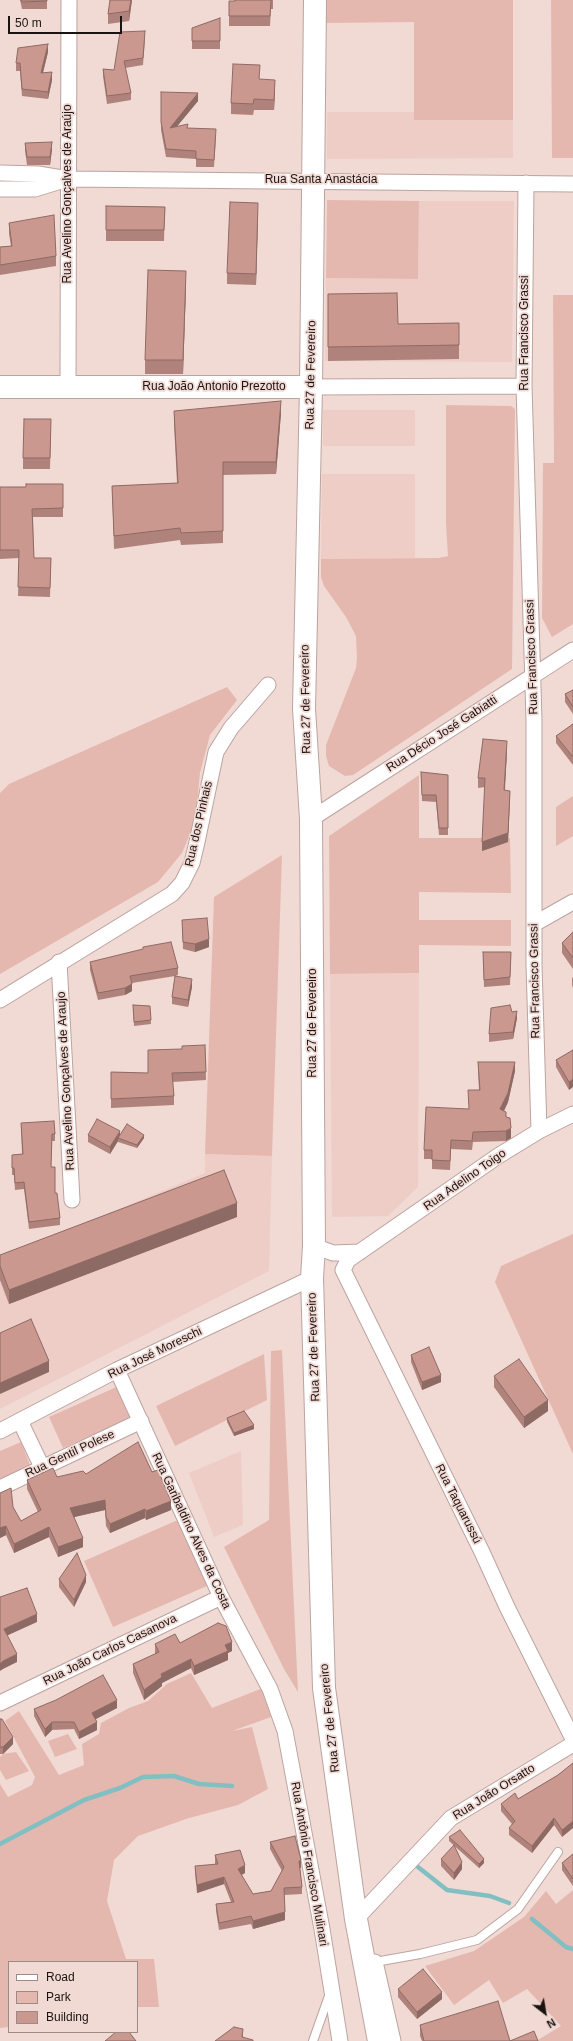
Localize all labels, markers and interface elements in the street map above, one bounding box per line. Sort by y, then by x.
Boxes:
scale bar [10,8,124,34]
text: 50 m [15,16,42,30]
street label: Rua Avelino Gonçalves de Araújo [61,104,75,284]
street label: Rua Santa Anastácia [265,173,377,187]
street label: Rua Francisco Grassi [518,275,532,391]
street label: Rua 27 de Fevereiro [303,320,319,430]
street label: Rua João Antonio Prezotto [142,380,286,394]
street label: Rua Francisco Grassi [523,599,541,715]
street label: Rua 27 de Fevereiro [298,644,314,754]
street label: Rua Décio José Gabiatti [384,693,500,775]
street label: Rua dos Pinhais [182,780,216,868]
street label: Rua Francisco Grassi [527,923,543,1039]
street label: Rua 27 de Fevereiro [306,968,320,1078]
street label: Rua Avelino Gonçalves de Araujo [54,991,78,1171]
street label: Rua Adelino Toigo [421,1146,509,1214]
street label: Rua 27 de Fevereiro [305,1292,323,1402]
street label: Rua José Moreschi [106,1324,204,1382]
street label: Rua Gentil Polese [23,1427,117,1481]
street label: Rua Garibaldino Alves da Costa [148,1451,234,1611]
street label: Rua Taquarussú [432,1462,484,1546]
street label: Rua João Carlos Casanova [41,1611,179,1689]
street label: Rua 27 de Fevereiro [317,1663,343,1773]
street label: Rua João Orsatto [450,1761,538,1823]
street label: Rua Antônio Francisco Mulinari [287,1781,331,1947]
legend [8,1961,138,2033]
text: Road [46,1970,75,1984]
text: Park [46,1990,71,2004]
north arrow [525,1993,565,2033]
text: Building [46,2010,89,2024]
text: N [545,2016,558,2030]

